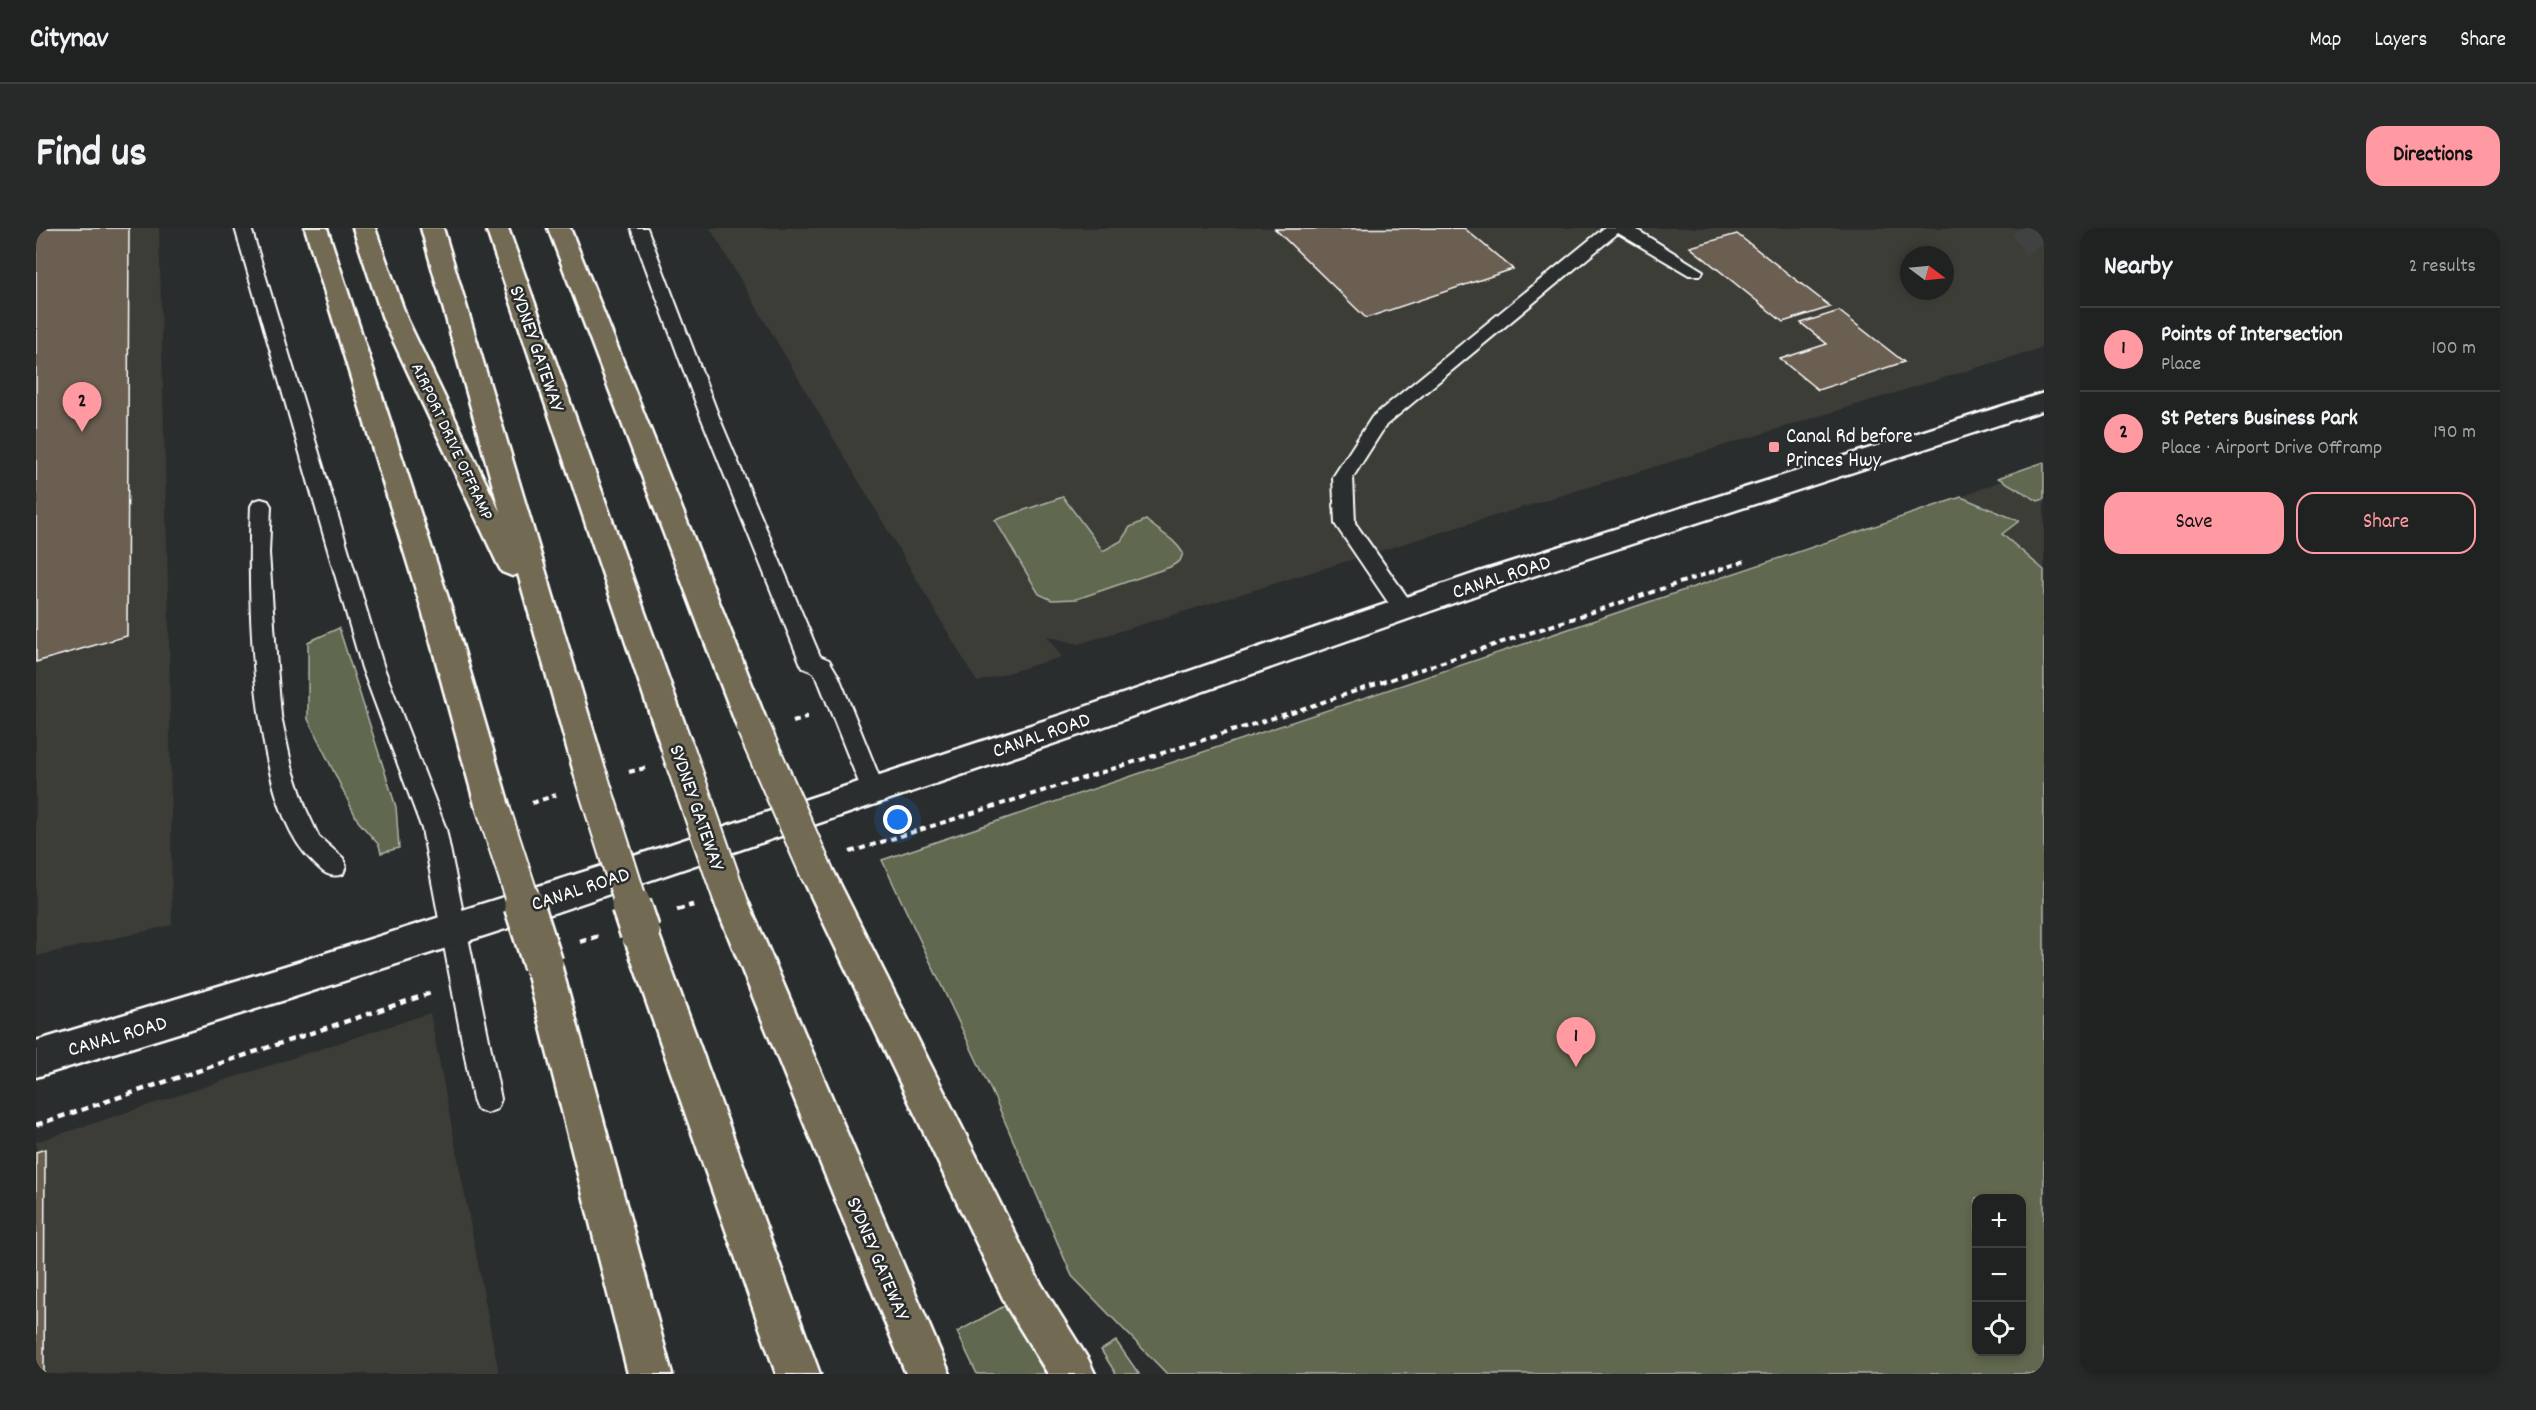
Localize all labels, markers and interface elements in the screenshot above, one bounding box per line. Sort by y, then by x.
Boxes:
text: Citynav [30,21,108,61]
text: Map [2310,26,2341,56]
text: Layers [2374,26,2427,56]
text: Share [2460,26,2506,56]
text: Find us [36,126,147,186]
button: Directions [2366,126,2500,186]
north arrow [1900,246,1954,300]
text: Nearby [2104,249,2172,286]
text: 2 results [2409,253,2476,281]
street label: SYDNEY GATEWAY [500,282,571,417]
text: Points of Intersection [2161,320,2343,351]
text: 1 [2121,335,2126,363]
text: 100 m [2432,335,2476,363]
text: Place [2161,351,2201,379]
street label: AIRPORT DRIVE OFFRAMP [403,359,498,525]
pin: 2 [62,382,102,432]
text: St Peters Business Park [2161,404,2358,435]
text: 2 [2119,419,2128,447]
text: 190 m [2433,419,2476,447]
place label: Canal Rd before Princes Hwy [1786,423,1913,477]
text: Place · Airport Drive Offramp [2161,435,2382,463]
marker: Canal Rd before Princes Hwy [1767,440,1781,454]
button: Save [2104,492,2284,554]
button: Share [2296,492,2476,554]
street label: CANAL ROAD [1449,549,1555,609]
street label: CANAL ROAD [989,706,1095,768]
street label: SYDNEY GATEWAY [660,741,731,876]
your location [883,805,912,834]
street label: CANAL ROAD [528,861,634,921]
street label: CANAL ROAD [65,1009,171,1066]
pin: 1 [1556,1018,1596,1067]
street label: SYDNEY GATEWAY [837,1193,916,1327]
map controls [1972,1194,2026,1356]
button: + [1972,1194,2026,1248]
button: − [1972,1248,2026,1302]
button: locate [1972,1302,2026,1356]

